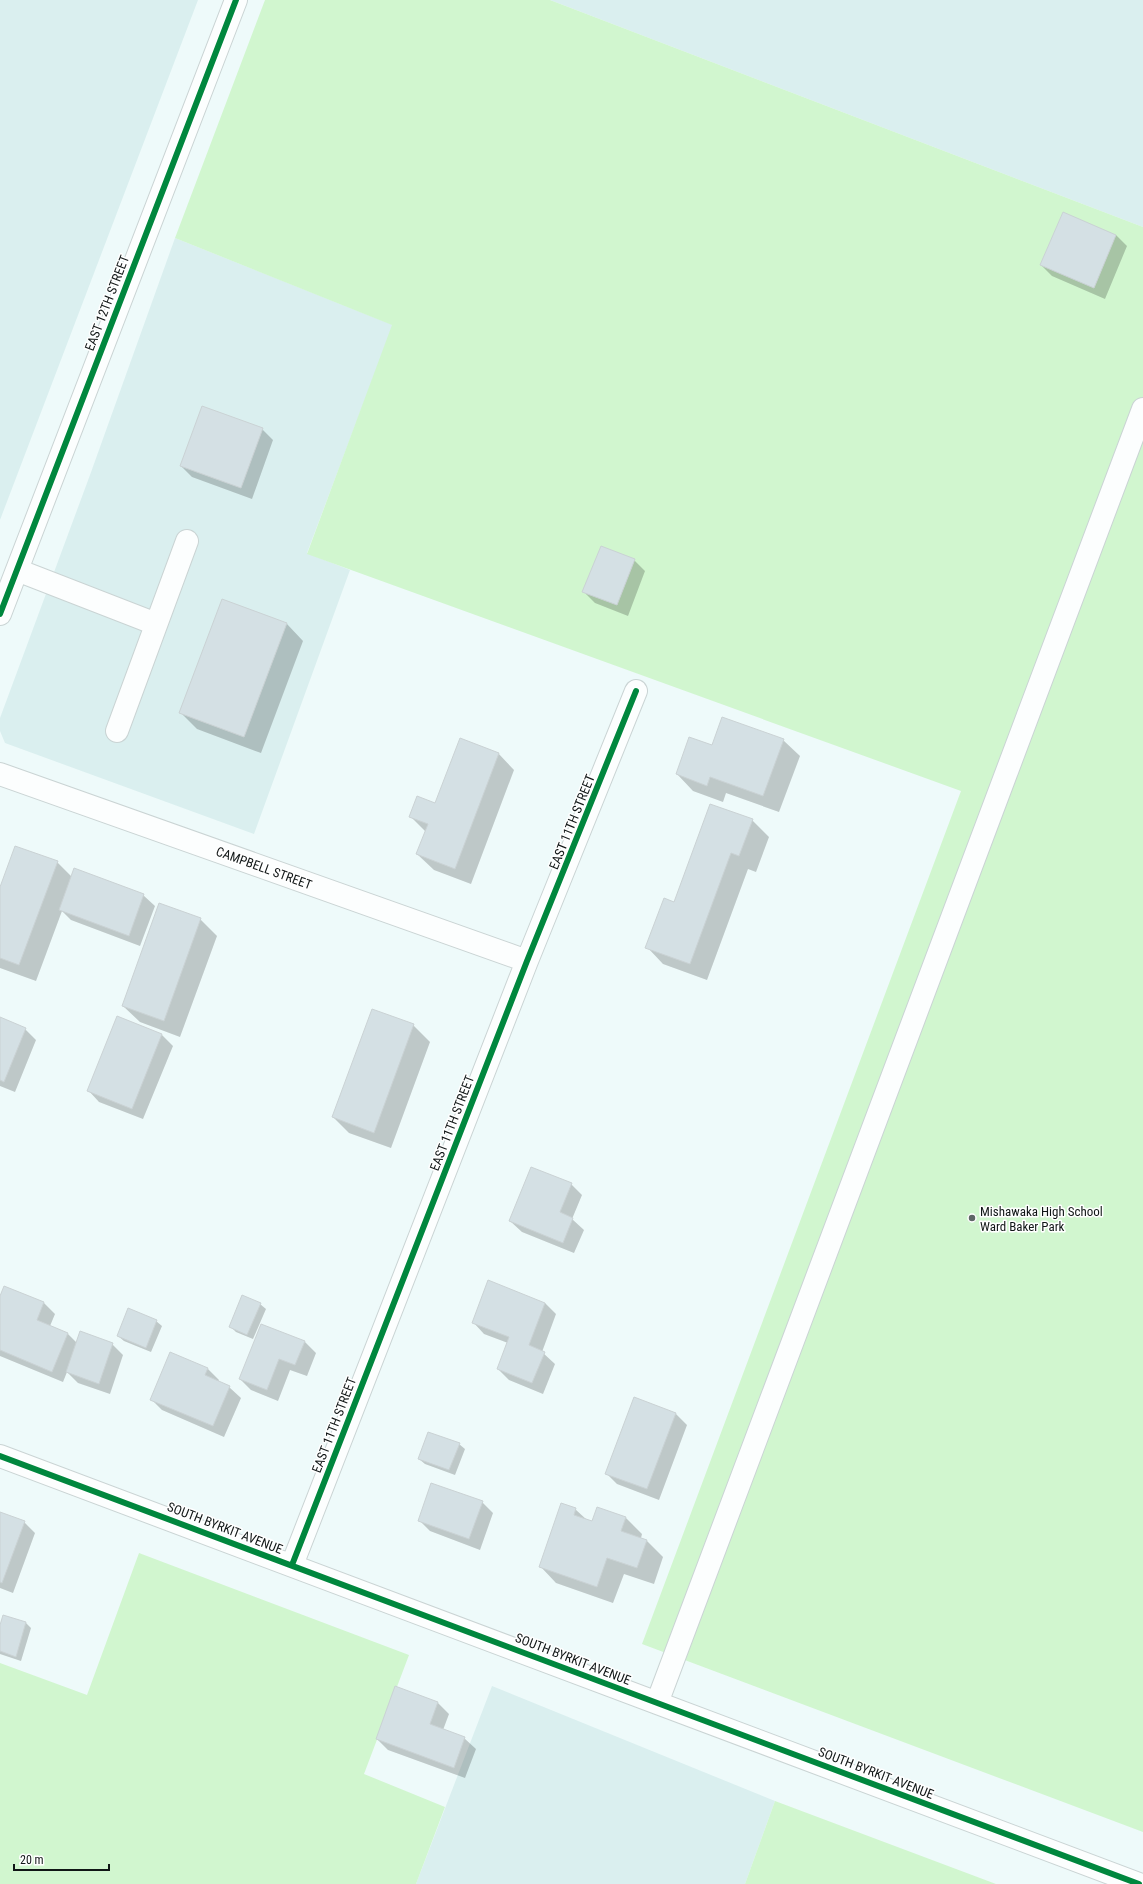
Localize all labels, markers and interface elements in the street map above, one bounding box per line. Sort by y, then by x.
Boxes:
street label: EAST 12TH STREET [82,253,132,353]
street label: EAST 11TH STREET [546,772,598,872]
street label: CAMPBELL STREET [214,844,314,892]
street label: EAST 11TH STREET [427,1073,477,1173]
place label: Mishawaka High School Ward Baker Park [980,1204,1103,1234]
marker: Mishawaka High School Ward Baker Park [967,1213,977,1223]
street label: EAST 11TH STREET [309,1375,359,1475]
street label: SOUTH BYRKIT AVENUE [165,1499,285,1557]
street label: SOUTH BYRKIT AVENUE [513,1630,633,1688]
street label: SOUTH BYRKIT AVENUE [816,1744,936,1802]
scale bar [14,1846,109,1872]
text: 20 m [20,1853,44,1867]

